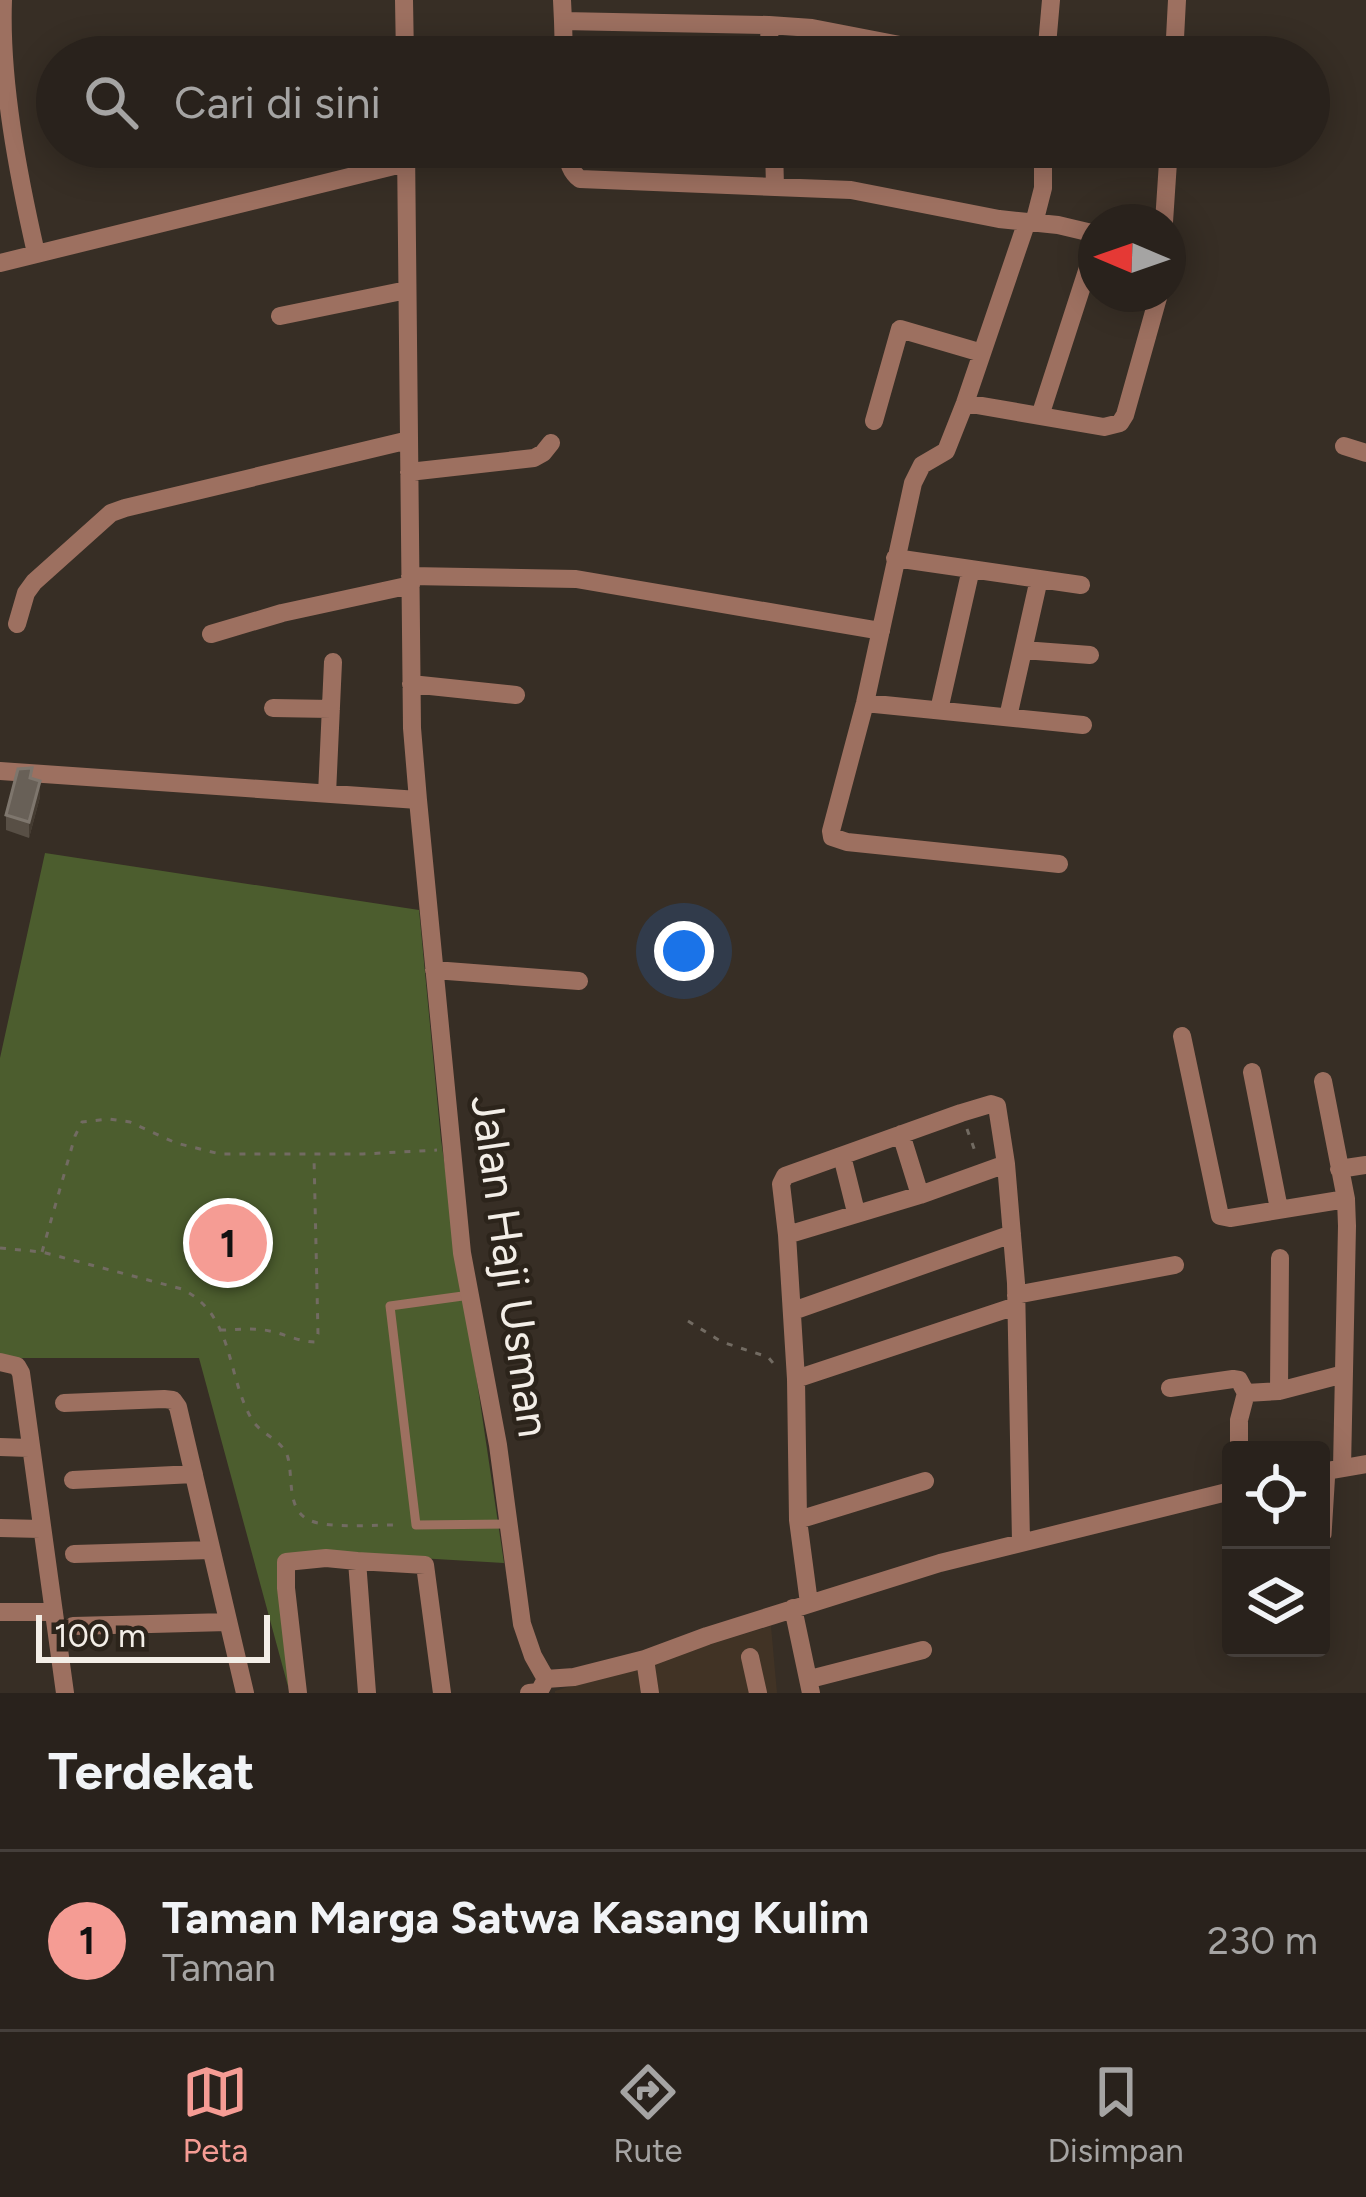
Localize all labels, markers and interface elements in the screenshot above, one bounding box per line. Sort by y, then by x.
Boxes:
search box [36,36,1330,168]
icon: search [78,69,144,135]
text: Cari di sini [174,75,381,129]
north arrow [1078,204,1186,312]
your location [654,921,714,981]
street label: Jalan Haji Usman [460,1092,562,1440]
pin: 1 [189,1198,267,1288]
map controls [1222,1441,1330,1657]
button: locate [1222,1441,1330,1549]
button: layers [1222,1549,1330,1657]
scale bar [36,1609,270,1662]
text: 100 m [54,1616,146,1655]
text: Terdekat [48,1741,254,1802]
text: Taman Marga Satwa Kasang Kulim [162,1890,869,1944]
text: 1 [79,1917,95,1964]
text: 230 m [1207,1917,1318,1964]
text: Taman [162,1944,276,1991]
tab: Peta [182,2059,248,2170]
tab: Rute [613,2059,683,2170]
tab: Disimpan [1047,2059,1184,2170]

